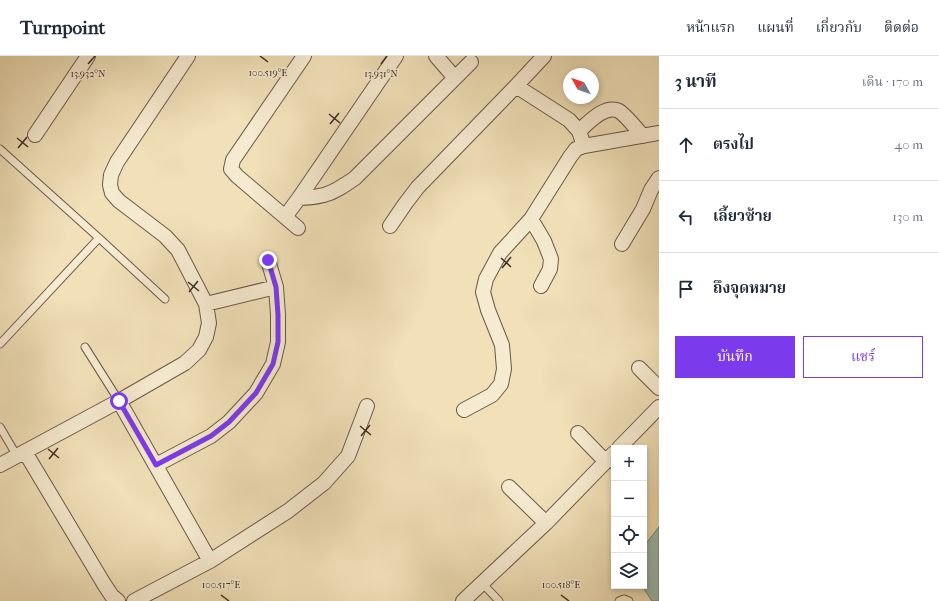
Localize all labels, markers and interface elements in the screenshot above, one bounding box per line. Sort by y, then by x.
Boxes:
text: Turnpoint [20,17,105,39]
text: หน้าแรก [686,19,735,36]
text: แผนที่ [757,19,794,36]
text: เกี่ยวกับ [816,19,862,36]
text: ติดต่อ [884,19,919,36]
text: 100.519°E [249,67,287,79]
text: 13.932°N [70,68,106,80]
text: 13.931°N [364,68,398,80]
north arrow [563,68,599,104]
text: 3 นาที [675,71,717,91]
text: เดิน · 170 m [862,74,923,89]
icon: ahead [675,134,697,156]
text: ตรงไป [713,135,754,153]
text: 40 m [895,137,923,152]
icon: left [675,206,697,228]
text: เลี้ยวซ้าย [713,207,772,225]
text: 130 m [892,209,923,224]
route end [259,251,277,269]
icon: arrive [675,278,697,300]
text: ถึงจุดหมาย [713,279,786,297]
button: บันทึก [675,336,795,378]
button: แชร์ [803,336,923,378]
route start [110,392,128,410]
map controls [611,445,647,589]
button: + [611,445,647,481]
button: − [611,481,647,517]
button: locate [611,517,647,553]
button: layers [611,553,647,589]
text: 100.517°E [202,579,240,591]
text: 100.518°E [542,579,580,591]

